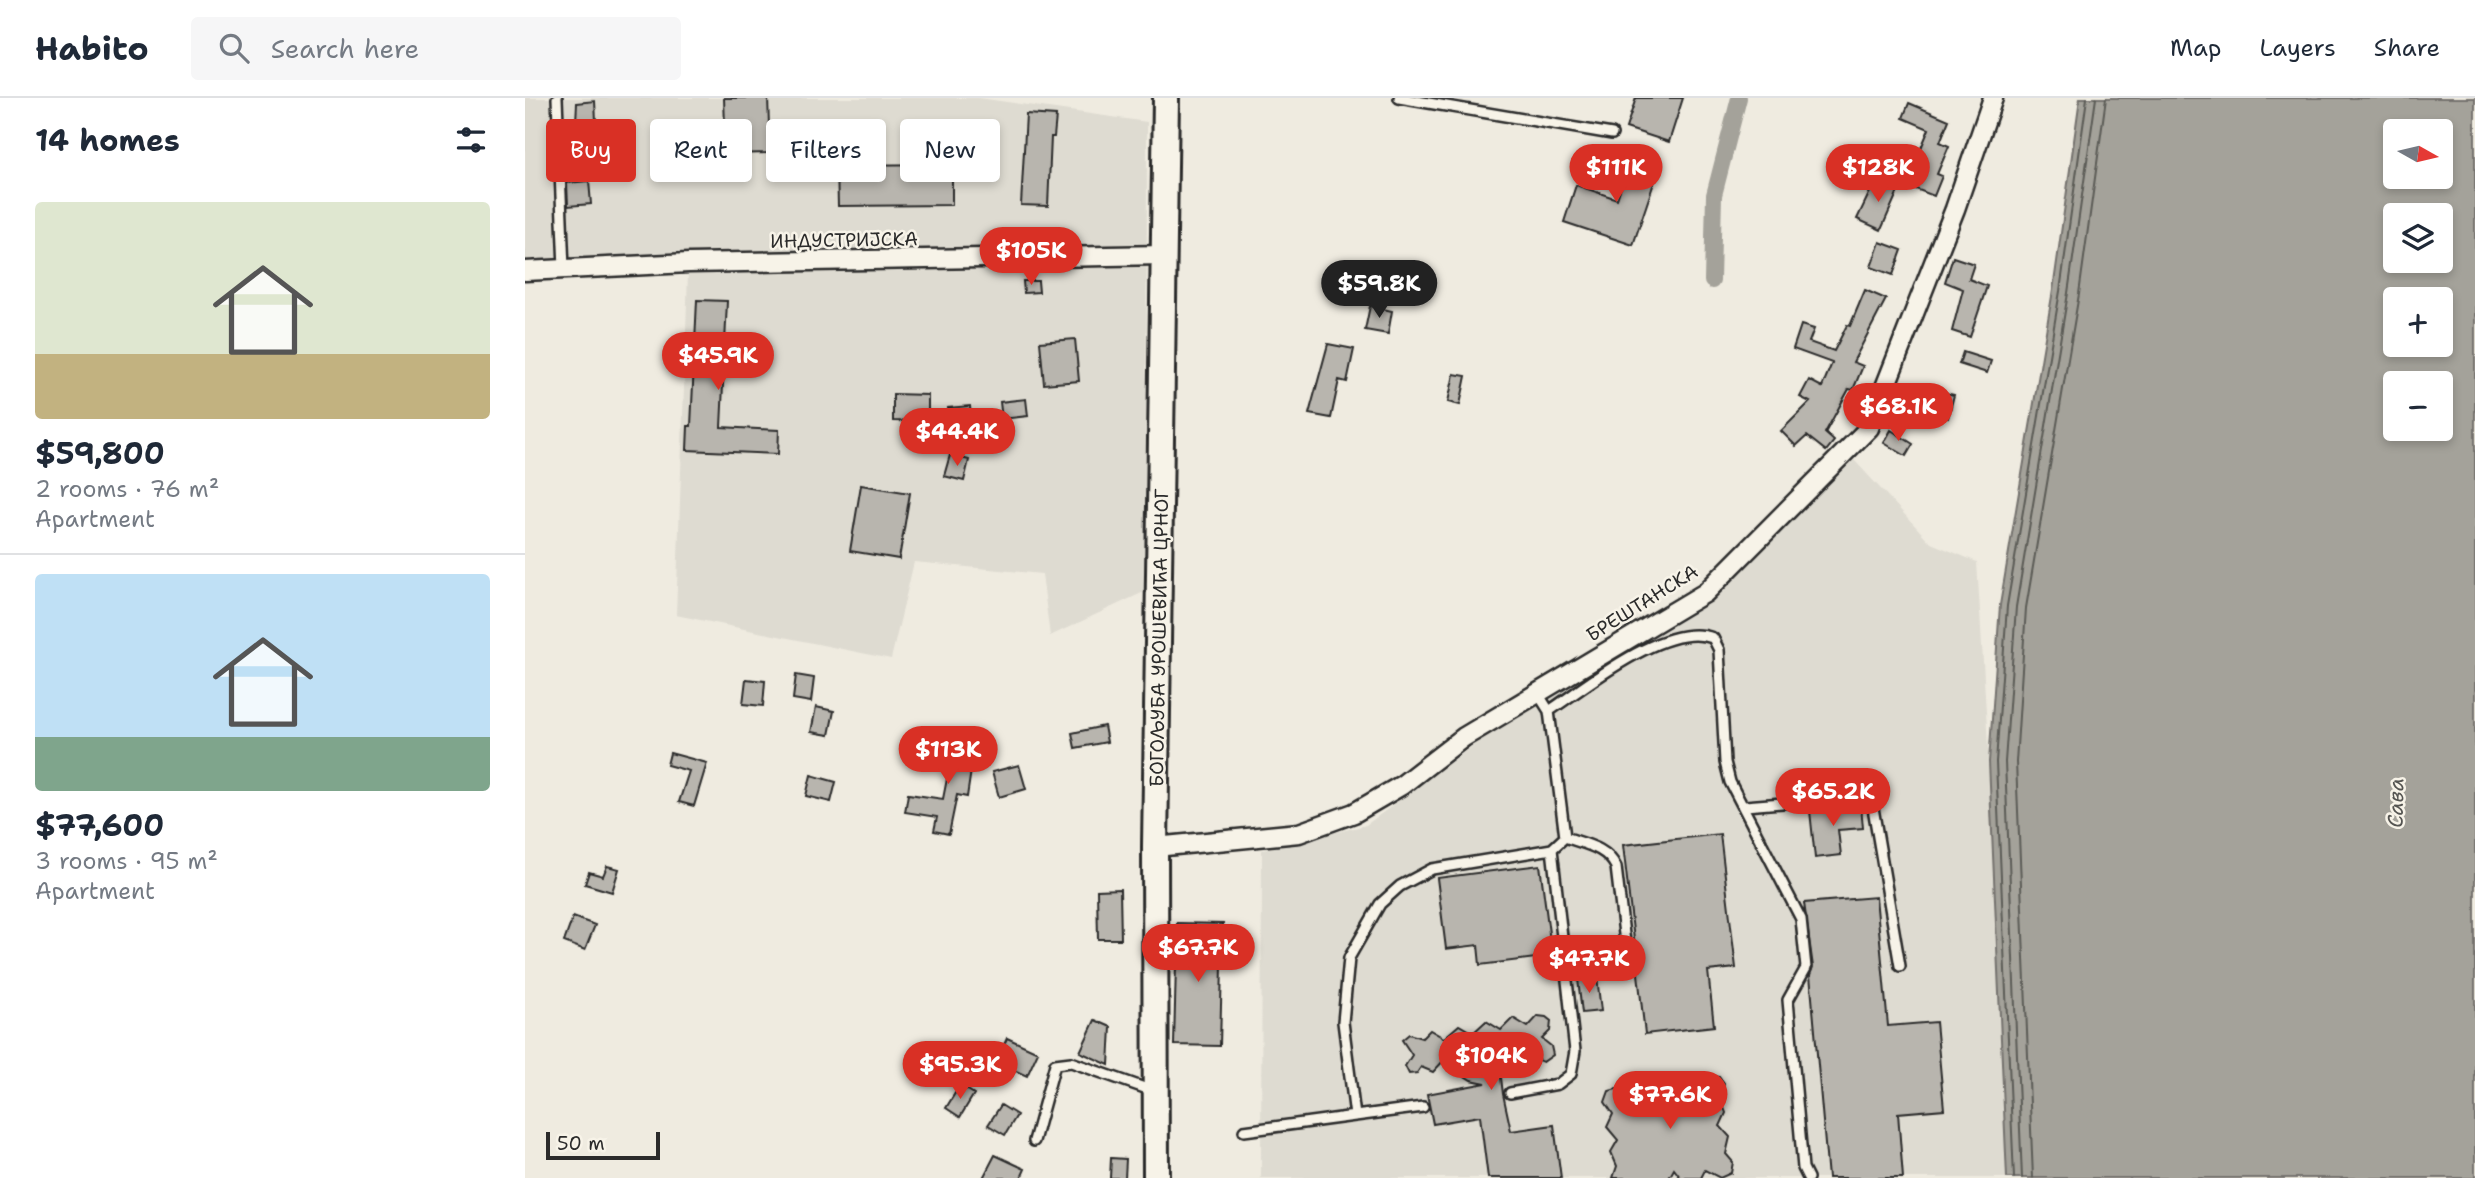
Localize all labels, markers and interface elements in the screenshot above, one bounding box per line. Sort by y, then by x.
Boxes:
search box [191,17,681,80]
text: Habito [35,26,149,71]
icon: search [215,29,253,67]
text: Search here [271,31,419,66]
text: Map [2170,32,2221,64]
text: Layers [2259,32,2336,64]
text: Share [2374,32,2440,64]
chip: Buy [546,119,636,182]
chip: Rent [650,119,752,182]
chip: Filters [766,119,886,182]
chip: New [900,119,1000,182]
north arrow [2383,119,2453,189]
map controls [2383,119,2453,441]
text: 14 homes [35,120,180,161]
icon: filters [452,121,490,159]
pin: $111K [1567,144,1665,204]
pin: $128K [1829,144,1927,204]
text: $111K [1586,152,1646,182]
text: $128K [1842,152,1914,182]
button: layers [2383,203,2453,273]
street label: ИНДУСТРИЈСКА [770,226,918,254]
pin: $105K [982,228,1080,287]
text: $105K [996,235,1066,265]
icon: home [200,247,326,373]
pin: $59.8K [1322,260,1436,320]
text: $59.8K [1337,268,1421,298]
button: + [2383,287,2453,357]
pin: $45.9K [661,332,775,392]
text: $45.9K [678,340,758,370]
button: − [2383,371,2453,441]
pin: $68.1K [1841,384,1955,443]
text: $68.1K [1859,391,1937,421]
pin: $44.4K [900,408,1014,468]
text: $44.4K [915,416,999,446]
text: $59,800 [35,433,165,474]
text: 2 rooms · 76 m² [35,474,219,504]
street label: БОГОЉУБА УРОШЕВИЋА ЦРНОГ [1144,488,1174,787]
text: Apartment [35,504,155,534]
street label: БРЕШТАНСКА [1581,559,1703,647]
icon: home [200,619,326,745]
pin: $113K [899,726,997,786]
text: $113K [915,734,981,764]
pin: $65.2K [1776,768,1890,828]
text: $65.2K [1791,776,1875,806]
water label: Сава [2382,778,2410,828]
text: $77,600 [35,805,164,846]
text: 3 rooms · 95 m² [35,846,218,876]
text: Apartment [35,876,155,906]
pin: $67.7K [1141,924,1255,984]
text: $67.7K [1158,932,1238,962]
pin: $47.7K [1532,936,1646,995]
text: $47.7K [1549,943,1629,973]
pin: $104K [1442,1032,1540,1092]
text: $104K [1455,1040,1527,1070]
pin: $95.3K [903,1042,1017,1101]
text: $95.3K [919,1049,1001,1079]
pin: $77.6K [1613,1072,1727,1131]
text: $77.6K [1628,1079,1712,1109]
scale bar [546,1129,660,1161]
text: 50 m [557,1131,605,1156]

